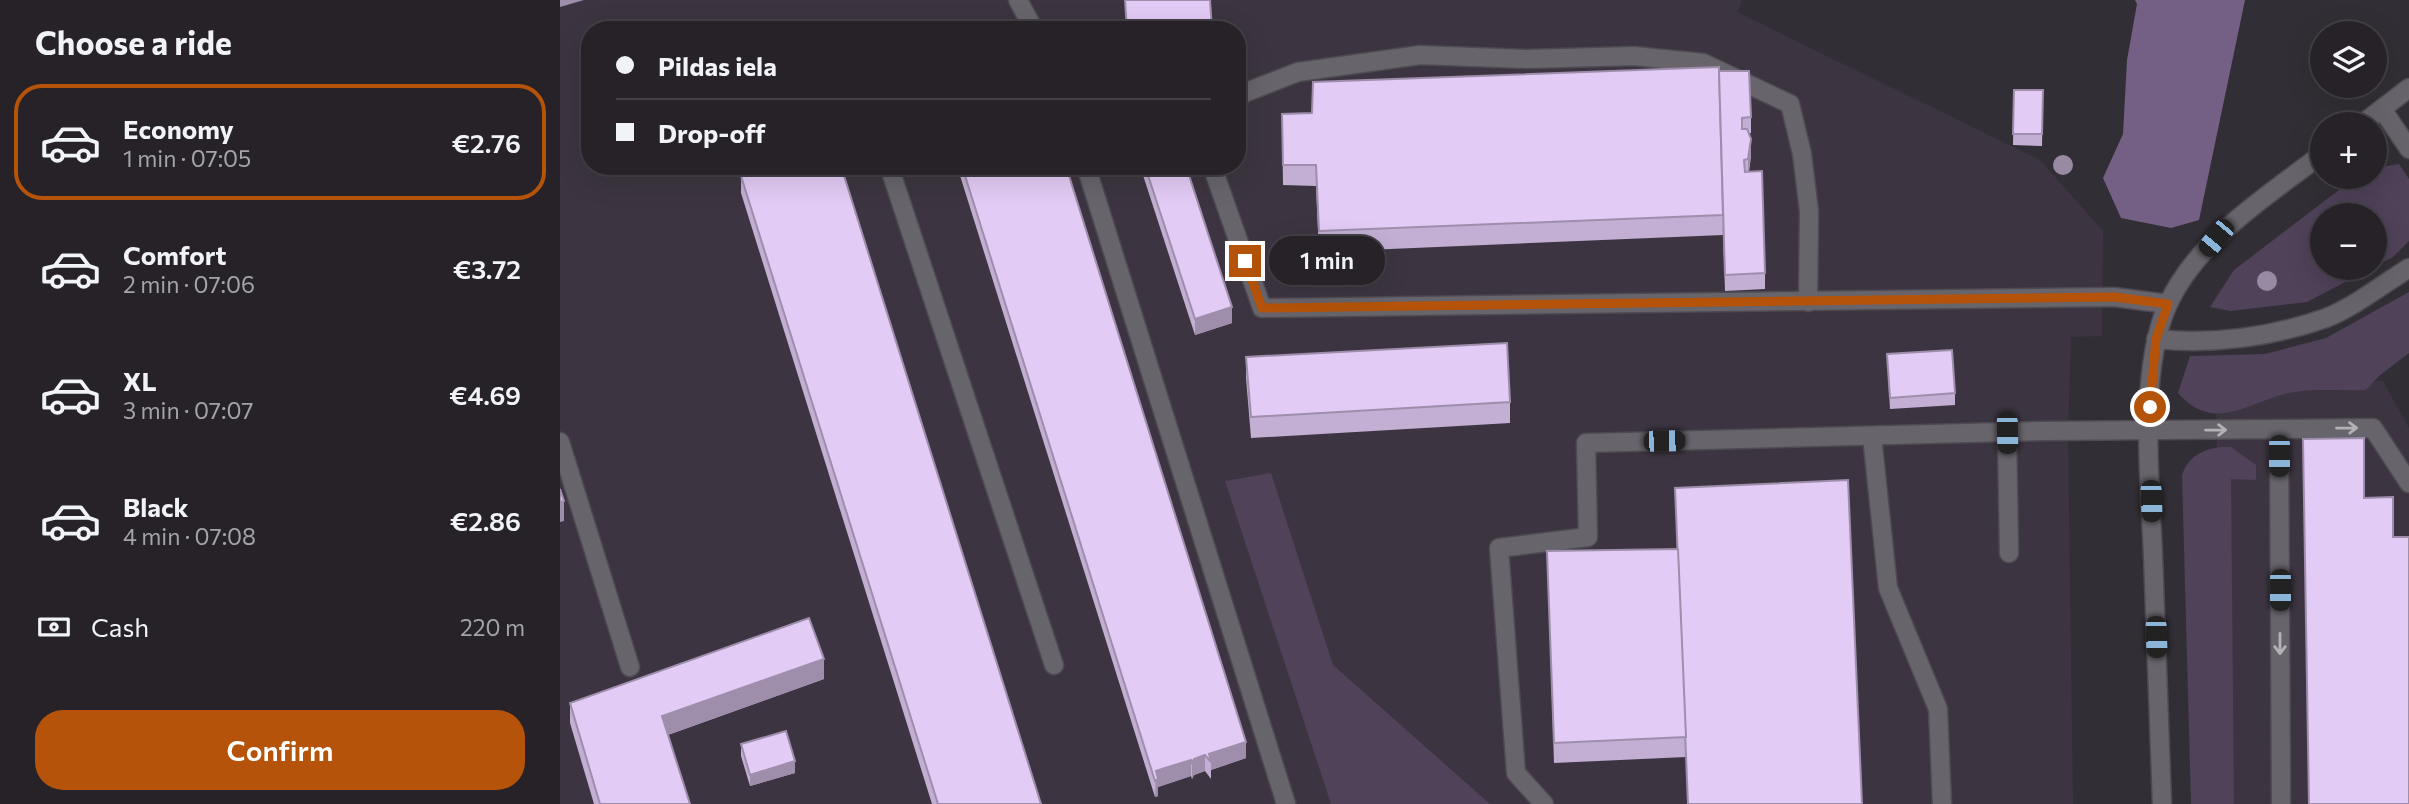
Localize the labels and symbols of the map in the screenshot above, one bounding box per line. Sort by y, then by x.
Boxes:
car [2195,215,2238,261]
callout: 1 min [1270,236,1385,286]
route end [1229,245,1261,277]
route start [2134,391,2166,423]
car [1997,412,2018,454]
one-way arrow [2335,422,2358,435]
one-way arrow [2205,423,2228,437]
car [1643,430,1686,452]
car [2269,435,2290,477]
car [2140,480,2163,522]
car [2270,569,2291,611]
car [2145,616,2168,658]
one-way arrow [2273,632,2287,655]

